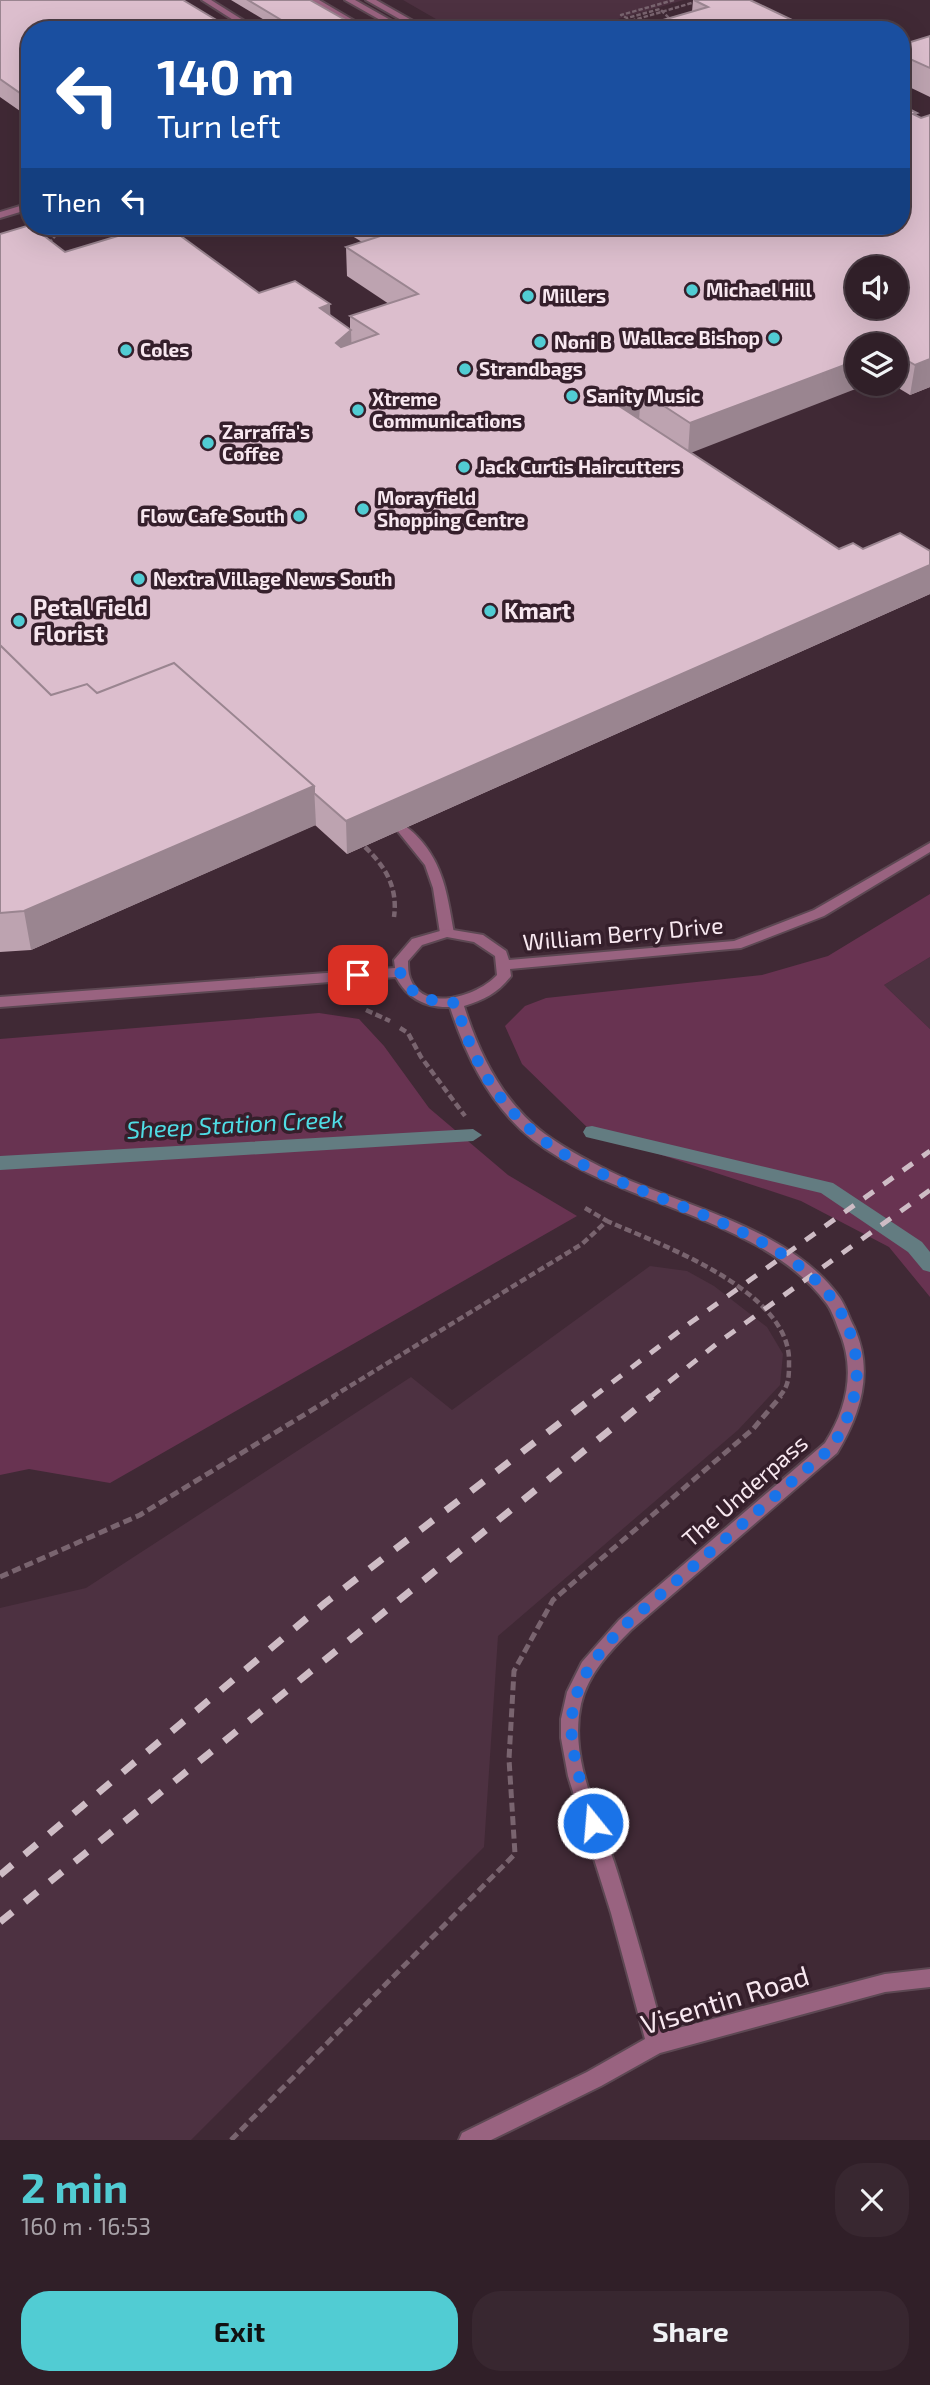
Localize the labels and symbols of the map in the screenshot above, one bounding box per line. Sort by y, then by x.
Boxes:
place label: Michael Hill [706,278,813,301]
marker: Michael Hill [684,282,700,298]
place label: Millers [542,284,606,307]
marker: Millers [520,288,536,304]
place label: Wallace Bishop [622,326,760,349]
place label: Noni B [554,330,612,353]
marker: Wallace Bishop [766,330,782,346]
marker: Noni B [532,334,548,350]
place label: Coles [140,338,189,361]
marker: Coles [118,342,134,358]
place label: Strandbags [479,357,583,380]
marker: Strandbags [457,361,473,377]
place label: Sanity Music [586,384,701,408]
place label: Xtreme Communications [372,387,522,432]
marker: Sanity Music [564,388,580,404]
marker: Xtreme Communications [350,402,366,418]
place label: Zarraffa's Coffee [222,420,310,465]
marker: Zarraffa's Coffee [200,435,216,451]
place label: Jack Curtis Haircutters [478,455,681,478]
marker: Jack Curtis Haircutters [456,459,472,475]
place label: Morayfield Shopping Centre [377,486,525,531]
marker: Morayfield Shopping Centre [355,501,371,517]
place label: Flow Cafe South [140,504,285,527]
marker: Flow Cafe South [291,508,307,524]
place label: Nextra Village News South [153,567,393,590]
marker: Nextra Village News South [131,571,147,587]
place label: Petal Field Florist [33,593,148,647]
place label: Kmart [504,596,571,624]
marker: Kmart [482,603,498,619]
marker: Petal Field Florist [11,613,27,629]
street label: William Berry Drive [521,910,724,956]
pin [328,945,388,1005]
water label: Sheep Station Creek [126,1103,344,1144]
street label: The Underpass [676,1428,813,1552]
position arrow [556,1786,630,1860]
street label: Visentin Road [636,1957,813,2041]

